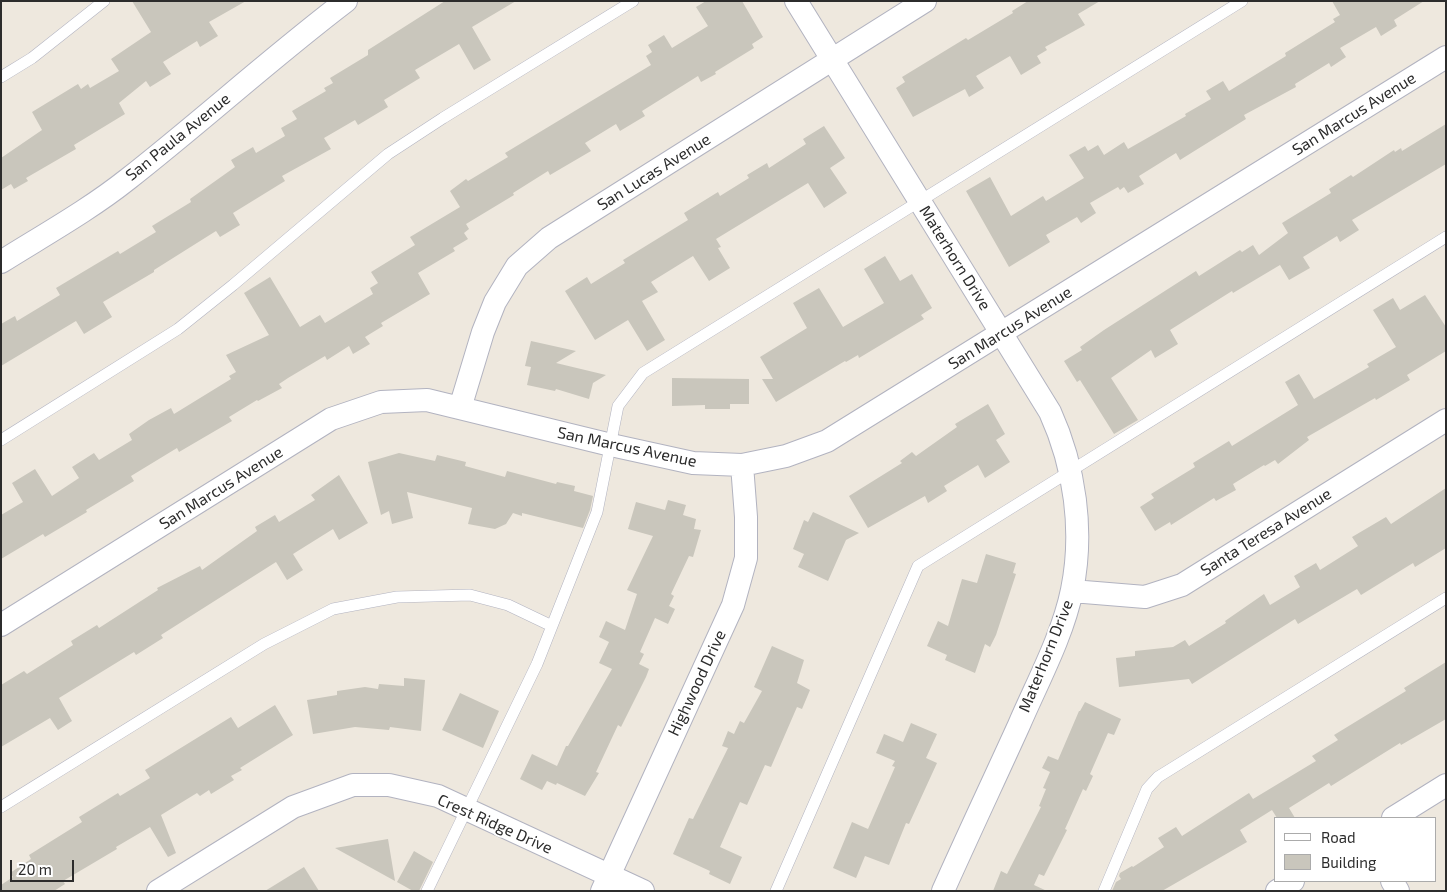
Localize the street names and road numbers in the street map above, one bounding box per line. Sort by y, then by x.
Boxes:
street label: San Marcus Avenue [1289,68,1419,160]
street label: San Paula Avenue [122,89,234,185]
street label: San Lucas Avenue [594,129,714,215]
street label: Materhorn Drive [915,202,995,314]
street label: San Marcus Avenue [945,282,1075,374]
street label: San Marcus Avenue [556,423,698,471]
street label: San Marcus Avenue [156,442,286,534]
street label: Santa Teresa Avenue [1197,484,1335,580]
street label: Materhorn Drive [1015,597,1077,715]
street label: Highwood Drive [664,627,730,739]
street label: Crest Ridge Drive [435,790,555,858]

